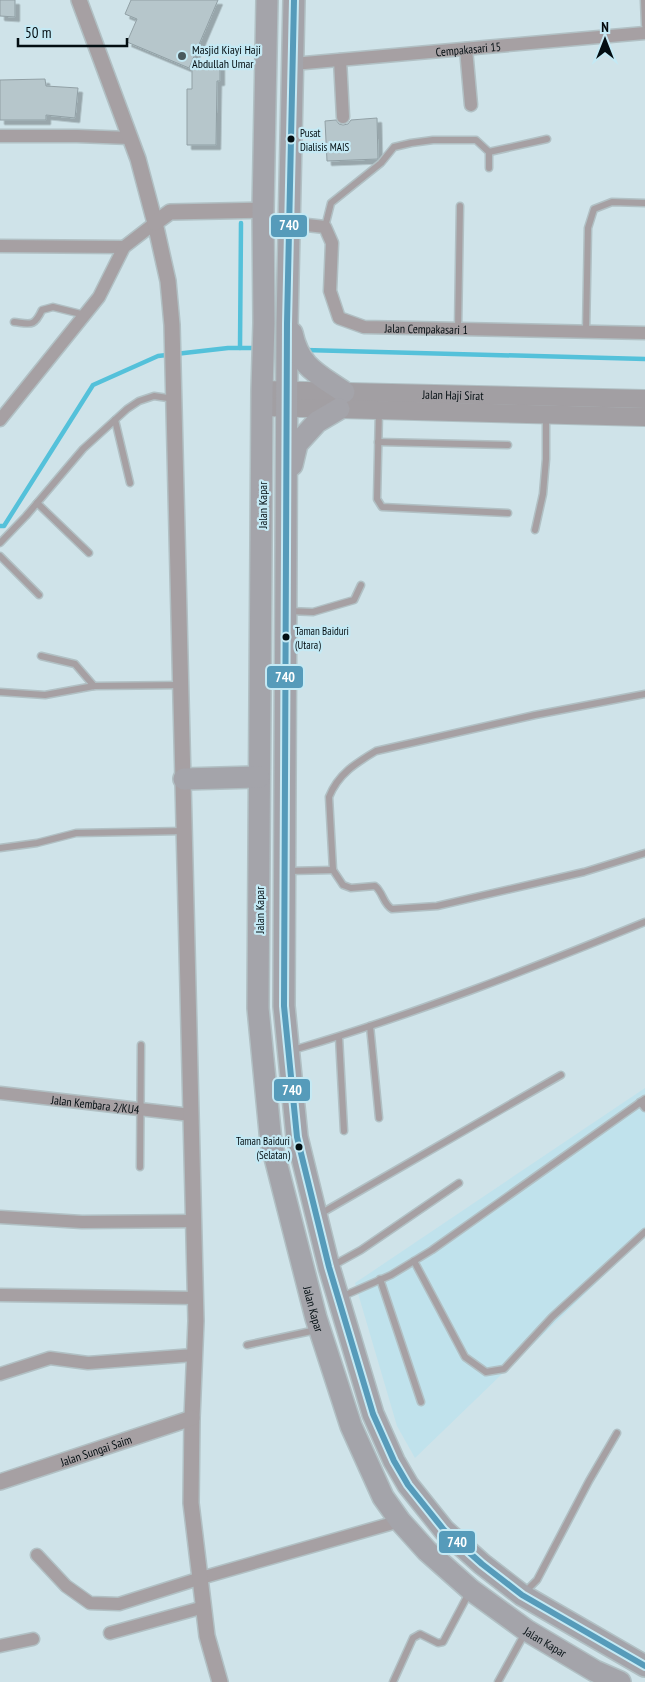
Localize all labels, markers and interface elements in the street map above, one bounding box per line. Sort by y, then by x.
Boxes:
scale bar [18,15,126,47]
north arrow [580,15,630,65]
text: N [601,18,609,36]
text: 50 m [25,23,51,42]
street label: Cempakasari 15 [435,38,502,59]
place label: Masjid Kiayi Haji Abdullah Umar [192,42,261,71]
marker: Masjid Kiayi Haji Abdullah Umar [176,50,188,62]
place label: Pusat Dialisis MAIS [300,126,349,154]
marker: Pusat Dialisis MAIS [286,134,296,144]
line badge: 740 [270,214,308,238]
text: 740 [279,216,299,234]
street label: Jalan Cempakasari 1 [383,320,468,337]
street label: Jalan Haji Sirat [421,386,484,403]
street label: Jalan Kapar [255,481,270,529]
place label: Taman Baiduri (Utara) [295,624,349,652]
marker: Taman Baiduri (Utara) [281,632,291,642]
line badge: 740 [266,665,304,689]
text: 740 [275,668,295,686]
street label: Jalan Kapar [252,886,267,934]
line badge: 740 [273,1078,311,1102]
text: 740 [282,1081,302,1099]
street label: Jalan Kembara 2/KU4 [49,1091,141,1117]
place label: Taman Baiduri (Selatan) [236,1134,290,1162]
marker: Taman Baiduri (Selatan) [294,1142,304,1152]
street label: Jalan Kapar [300,1283,328,1334]
street label: Jalan Sungai Saim [57,1431,134,1469]
line badge: 740 [438,1530,476,1554]
text: 740 [447,1533,467,1551]
street label: Jalan Kapar [521,1623,570,1660]

